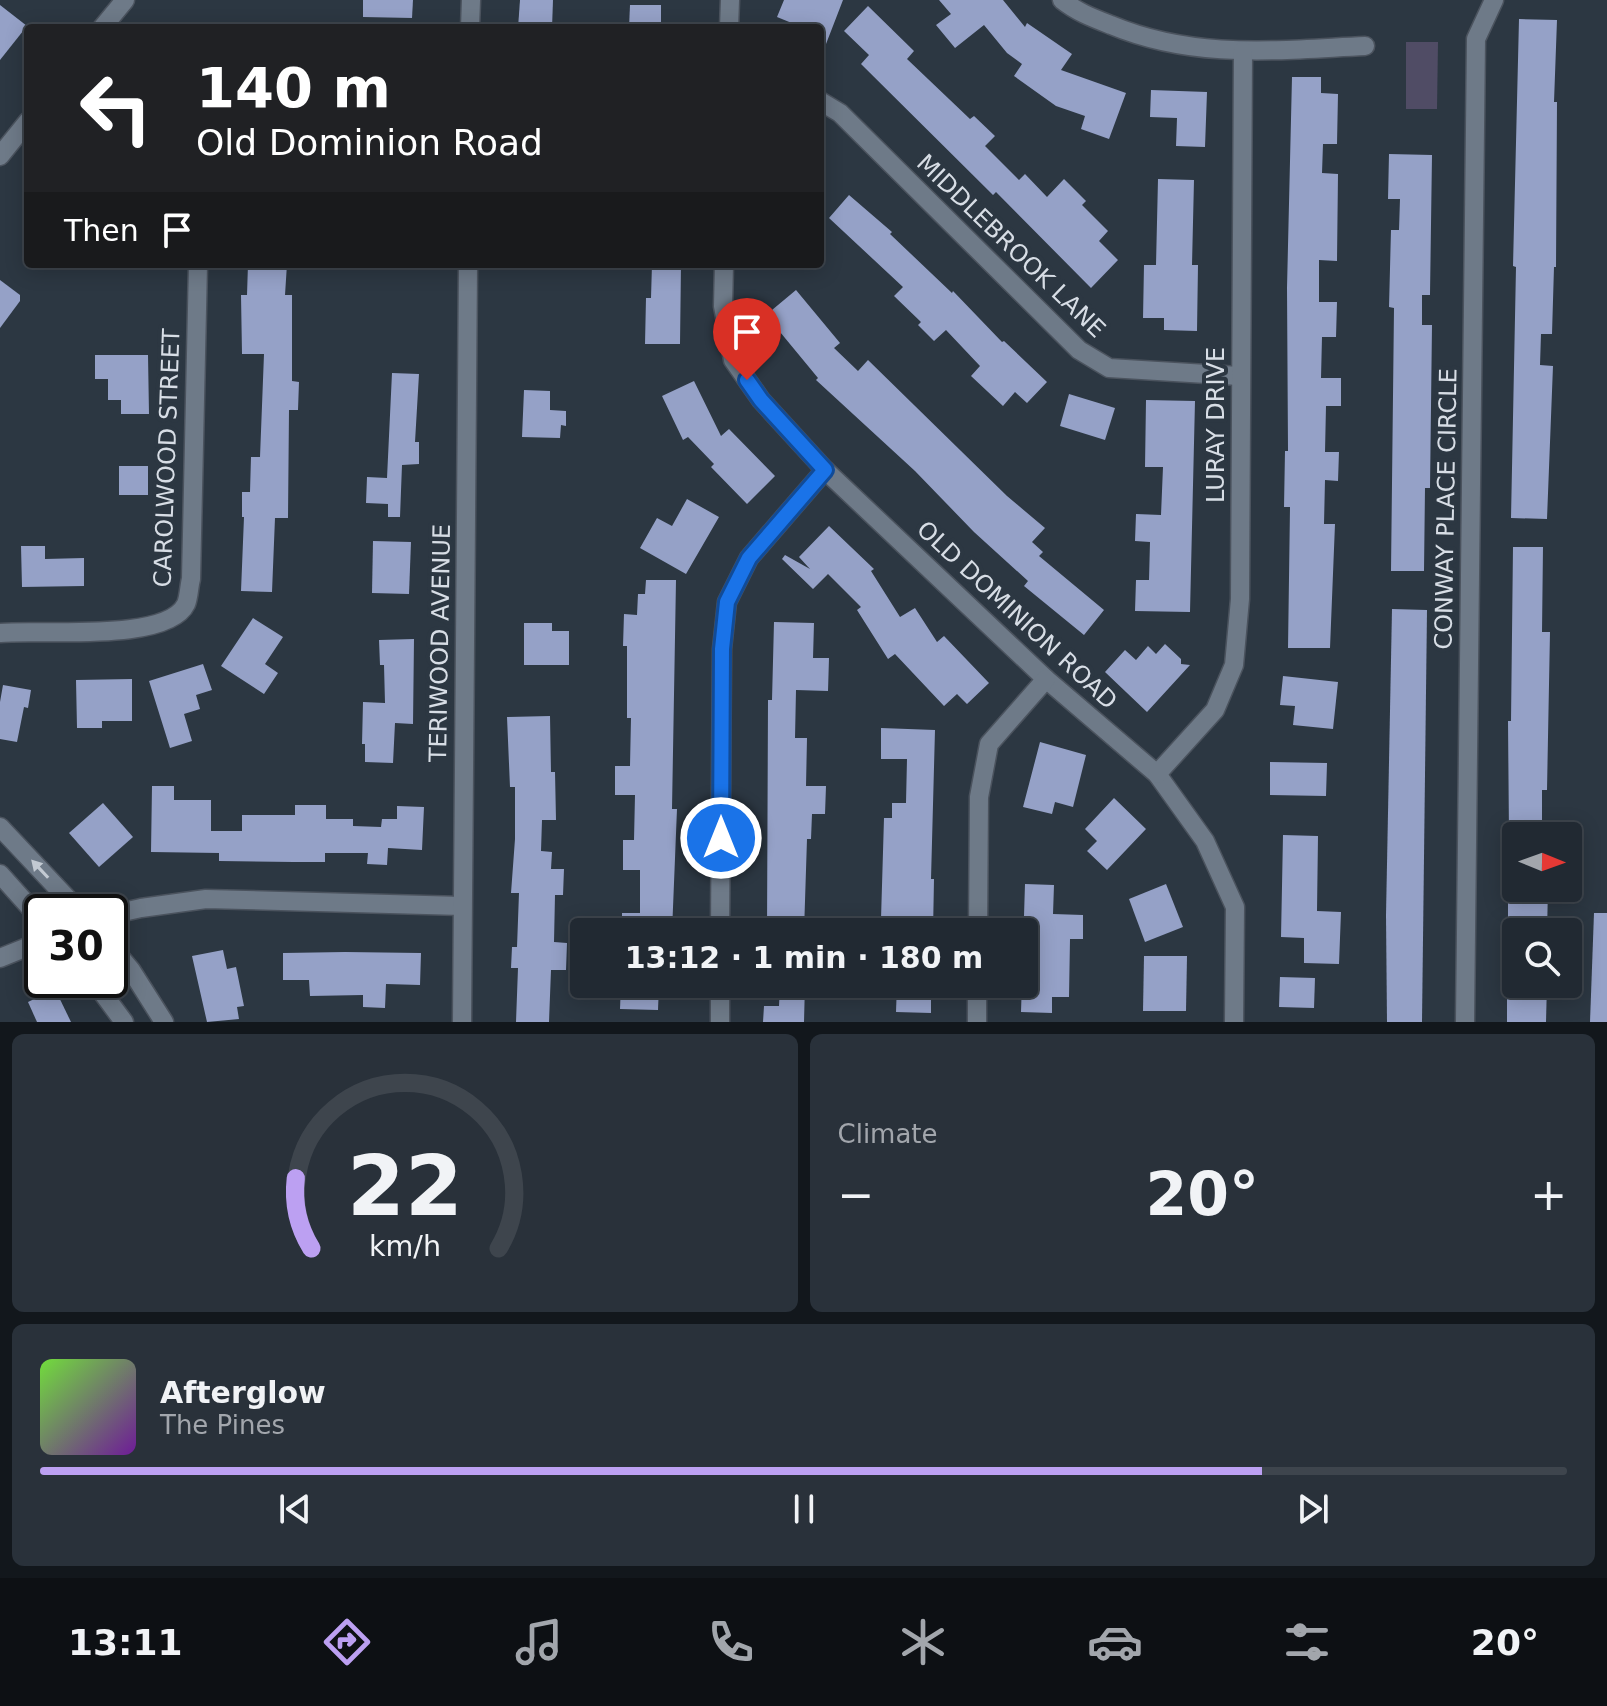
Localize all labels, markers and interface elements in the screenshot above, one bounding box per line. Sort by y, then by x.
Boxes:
text: 140 m [196,55,391,120]
icon: left [64,56,168,160]
text: Old Dominion Road [196,122,543,163]
street label: MIDDLEBROOK LANE [911,149,1111,343]
icon: arrive [155,208,199,252]
text: Then [64,213,139,248]
pin [713,298,781,380]
icon: arrive [725,310,769,354]
street label: CAROLWOOD STREET [148,328,186,588]
street label: LURAY DRIVE [1202,347,1230,503]
street label: CONWAY PLACE CIRCLE [1430,368,1462,650]
street label: OLD DOMINION ROAD [911,515,1123,715]
street label: TERIWOOD AVENUE [424,524,456,763]
position arrow [679,796,763,880]
north arrow [1502,822,1582,902]
map controls [1502,822,1582,998]
one-way arrow [32,860,50,879]
speed limit sign: 30 [24,894,128,998]
button: search [1502,918,1582,998]
text: 13:12 · 1 min · 180 m [625,940,983,975]
text: Climate [838,1119,938,1149]
text: 22 [347,1138,463,1235]
text: 20° [1146,1159,1259,1229]
text: − [838,1169,874,1220]
text: + [1530,1169,1567,1220]
text: km/h [369,1229,441,1263]
text: Afterglow [160,1375,326,1410]
text: The Pines [160,1410,285,1440]
icon: previous [273,1487,317,1531]
icon: pause [782,1487,826,1531]
icon: next [1291,1487,1335,1531]
icon: directions [319,1614,375,1670]
icon: music [511,1614,567,1670]
icon: phone [703,1614,759,1670]
icon: climate [895,1614,951,1670]
icon: car [1087,1614,1143,1670]
icon: filters [1279,1614,1335,1670]
text: 13:11 [68,1622,183,1663]
text: 20° [1471,1622,1539,1663]

